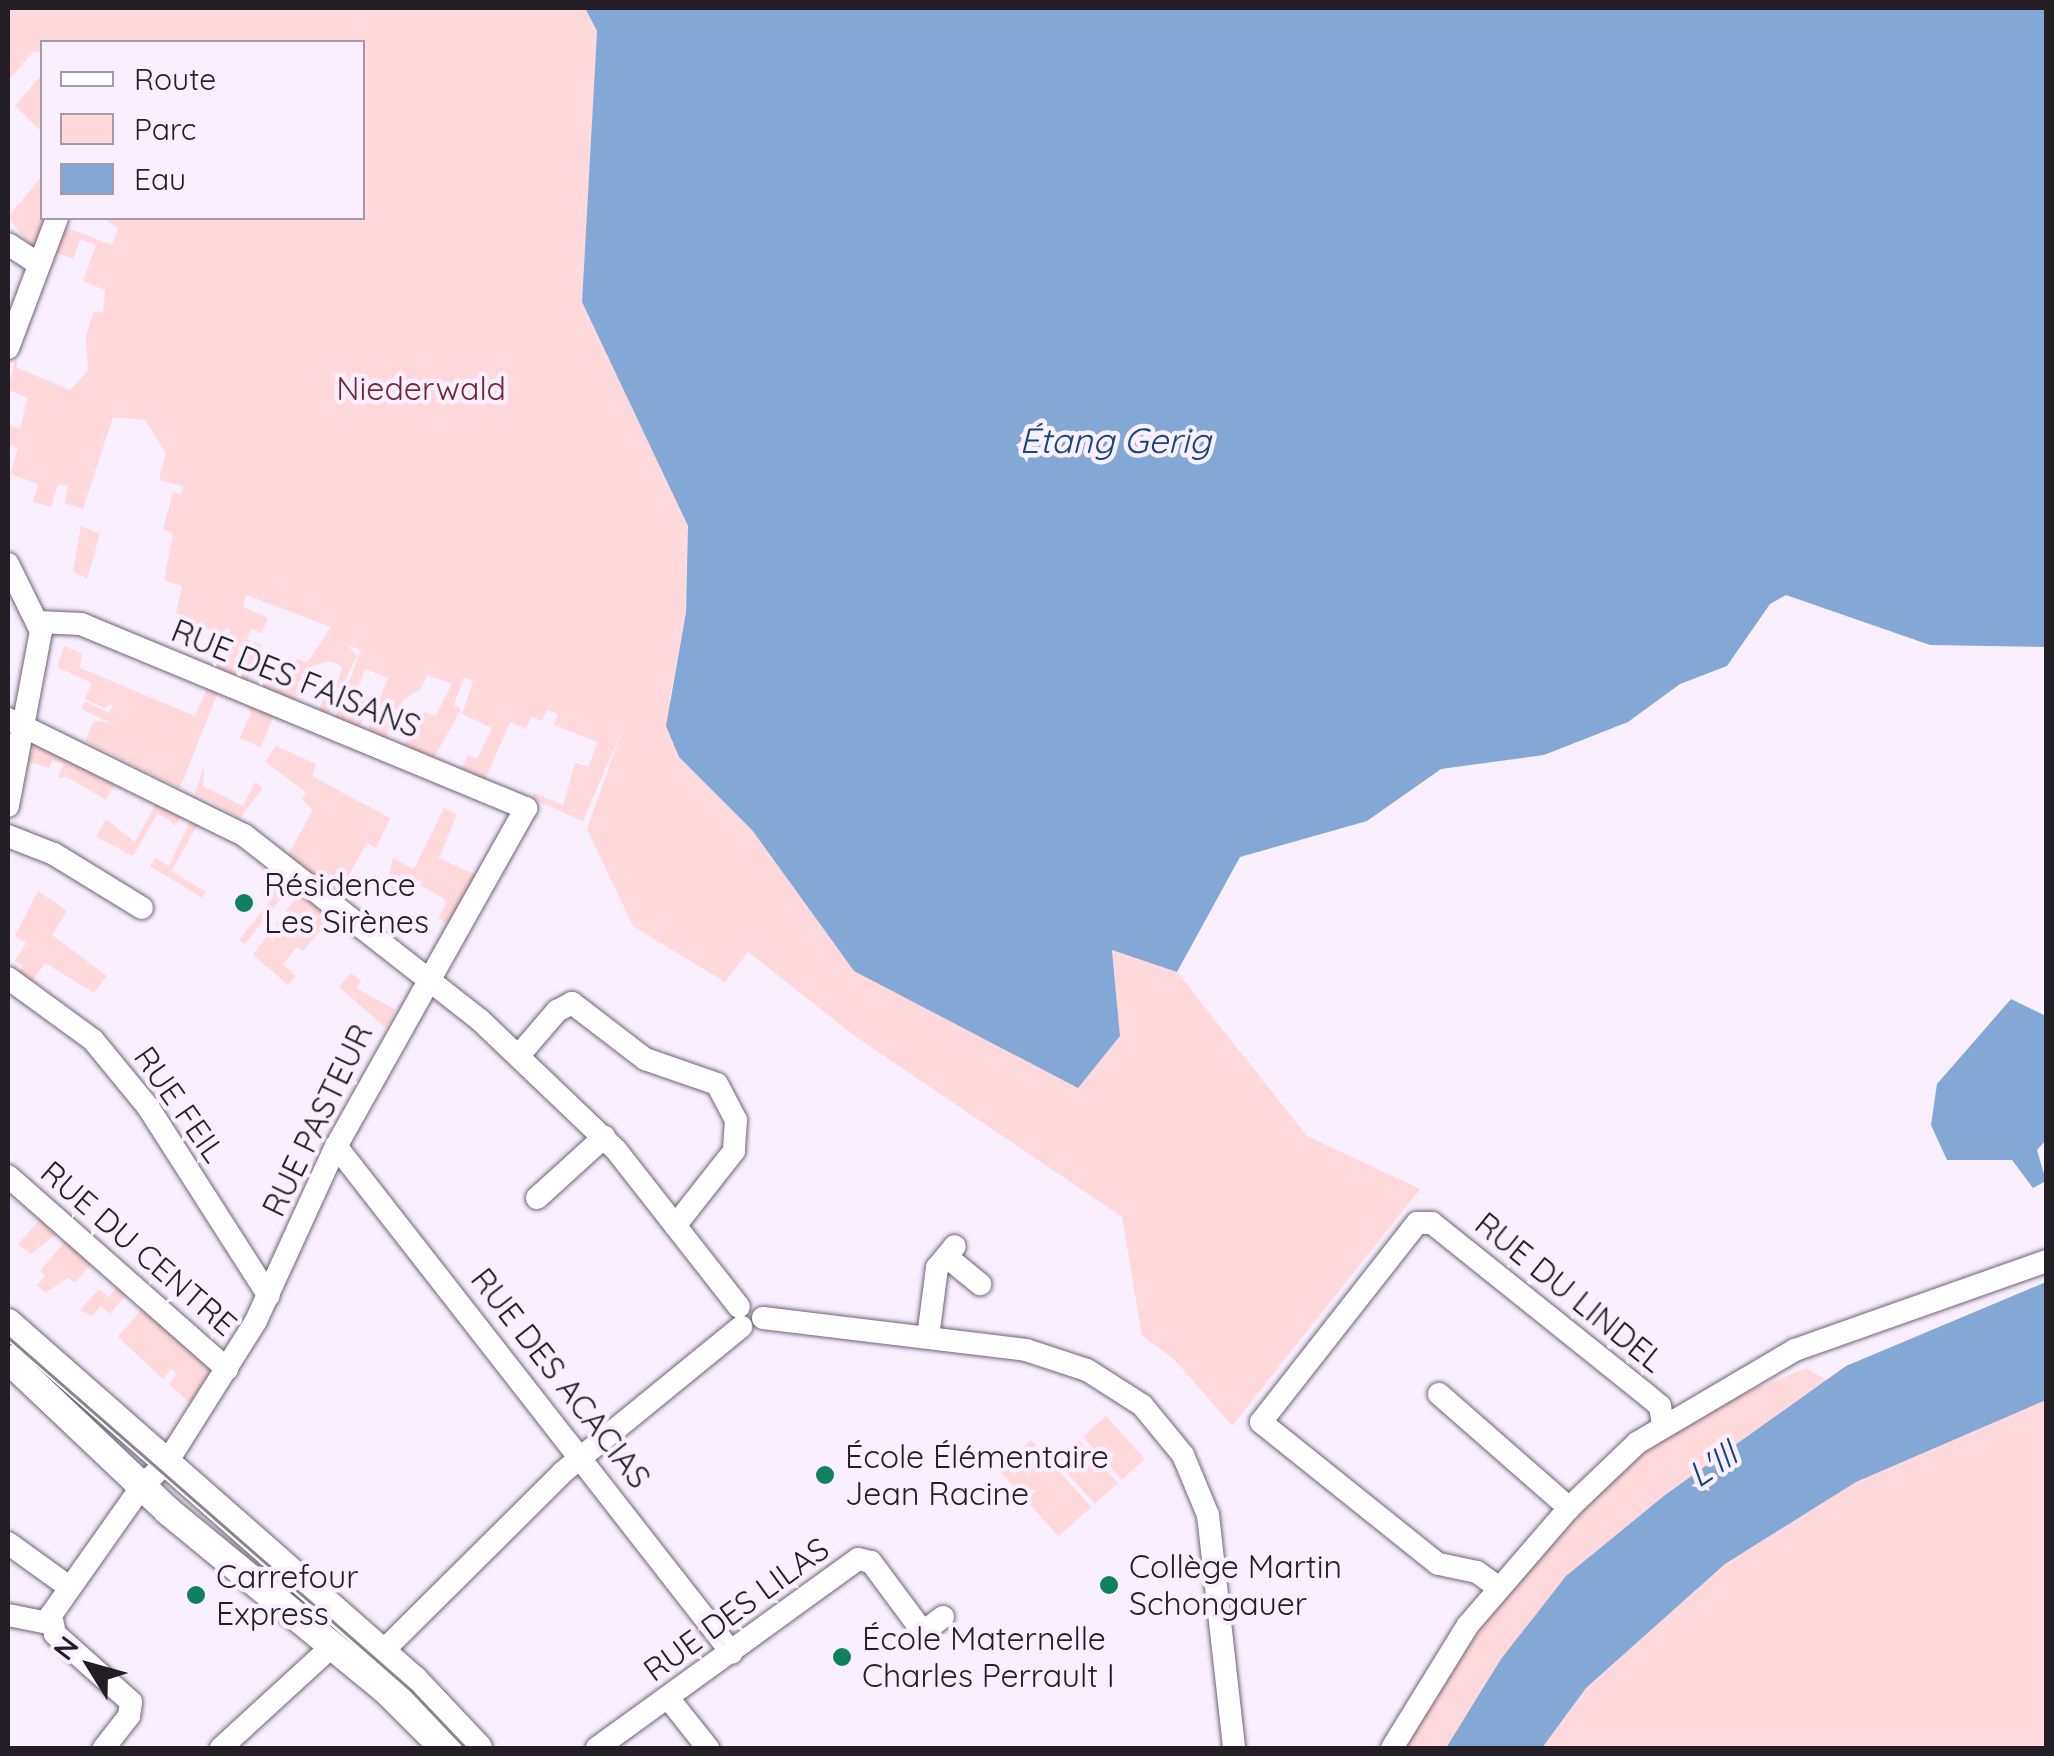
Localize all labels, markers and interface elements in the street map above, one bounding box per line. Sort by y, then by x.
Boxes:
legend [40,40,365,220]
text: Route [134,60,216,98]
text: Parc [134,110,196,148]
text: Eau [134,160,186,198]
park label: Niederwald [336,369,506,407]
water label: Étang Gerig [1019,419,1211,461]
street label: RUE DES FAISANS [166,611,426,745]
place label: Résidence Les Sirènes [264,866,429,941]
marker: Résidence Les Sirènes [233,892,255,914]
street label: RUE PASTEUR [254,1018,380,1222]
street label: RUE FEIL [126,1039,234,1169]
street label: RUE DU CENTRE [33,1153,245,1343]
street label: RUE DU LINDEL [1468,1204,1672,1380]
street label: RUE DES ACACIAS [463,1260,659,1496]
water label: L'Ill [1679,1433,1745,1495]
place label: École Élémentaire Jean Racine [845,1438,1109,1513]
marker: École Élémentaire Jean Racine [814,1464,836,1486]
street label: RUE DES LILAS [636,1529,836,1689]
place label: Collège Martin Schongauer [1129,1548,1342,1623]
place label: Carrefour Express [216,1558,358,1633]
marker: Collège Martin Schongauer [1098,1574,1120,1596]
marker: Carrefour Express [185,1584,207,1606]
north arrow [40,1616,140,1716]
place label: École Maternelle Charles Perrault I [862,1620,1115,1695]
text: N [45,1629,86,1666]
marker: École Maternelle Charles Perrault I [831,1646,853,1668]

